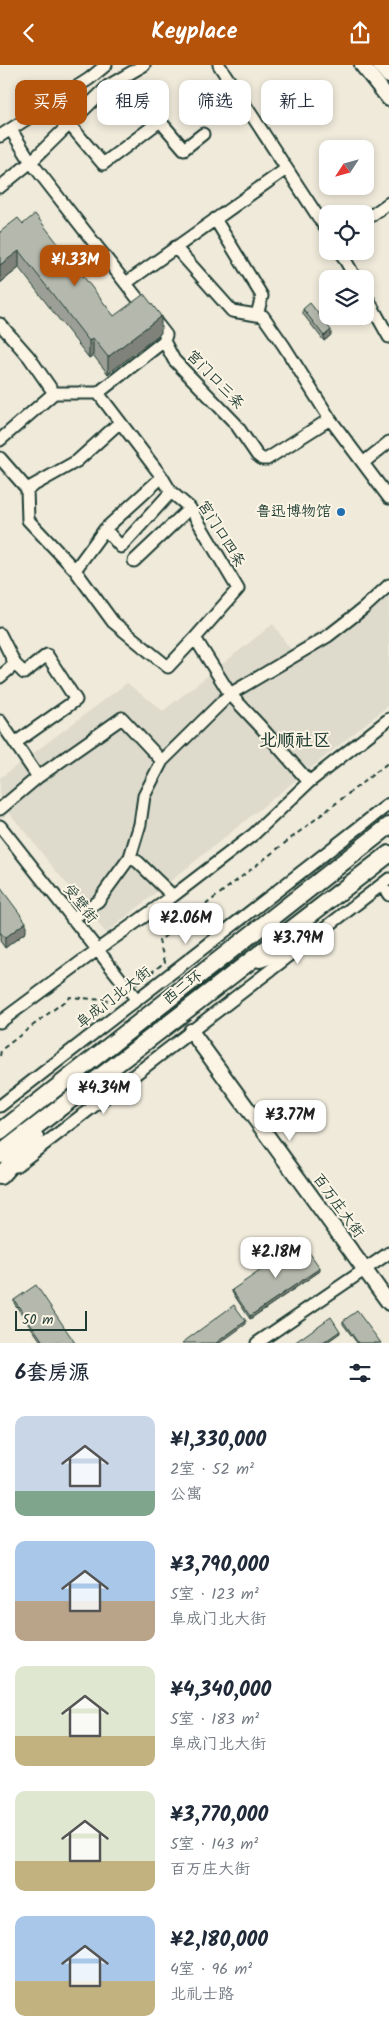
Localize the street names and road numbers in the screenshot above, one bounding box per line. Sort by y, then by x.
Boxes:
street label: 宫门口三条 [180,345,250,415]
street label: 宫门口四条 [191,496,251,572]
street label: 受壁街 [57,879,103,929]
street label: 阜成门北大街 [71,961,157,1035]
street label: 西二环 [158,965,208,1011]
street label: 百万庄大街 [306,1169,370,1243]

